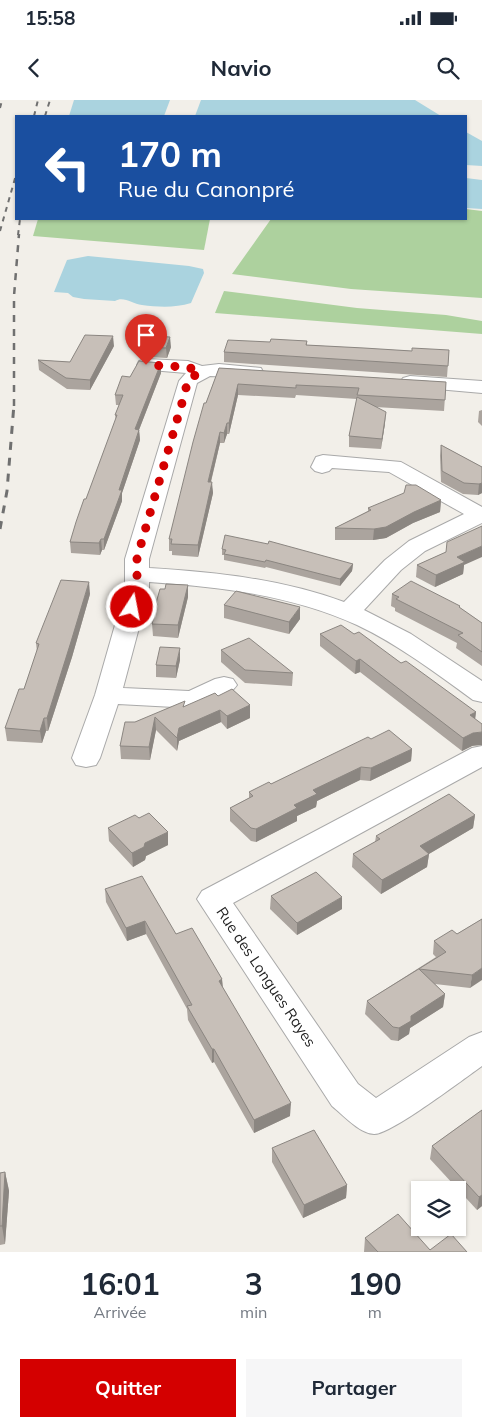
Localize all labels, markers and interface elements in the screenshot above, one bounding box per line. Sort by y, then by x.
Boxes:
text: 15:58 [25,6,75,30]
icon: back [20,54,48,82]
text: Navio [211,54,271,82]
icon: search [434,54,462,82]
text: 170 m [118,132,222,176]
icon: left [35,135,100,200]
text: Rue du Canonpré [118,175,295,203]
pin [125,314,167,365]
icon: arrive [132,321,160,349]
position arrow [105,580,157,632]
street label: Rue des Longues Rayes [212,903,320,1050]
map controls [411,1181,466,1236]
button: layers [411,1181,466,1236]
text: 16:01 [80,1265,160,1303]
text: 3 [245,1265,263,1303]
text: 190 [348,1265,402,1303]
text: Arrivée [94,1302,147,1322]
text: min [240,1302,267,1322]
text: m [368,1302,382,1322]
button: Quitter [20,1359,236,1417]
button: Partager [246,1359,462,1417]

